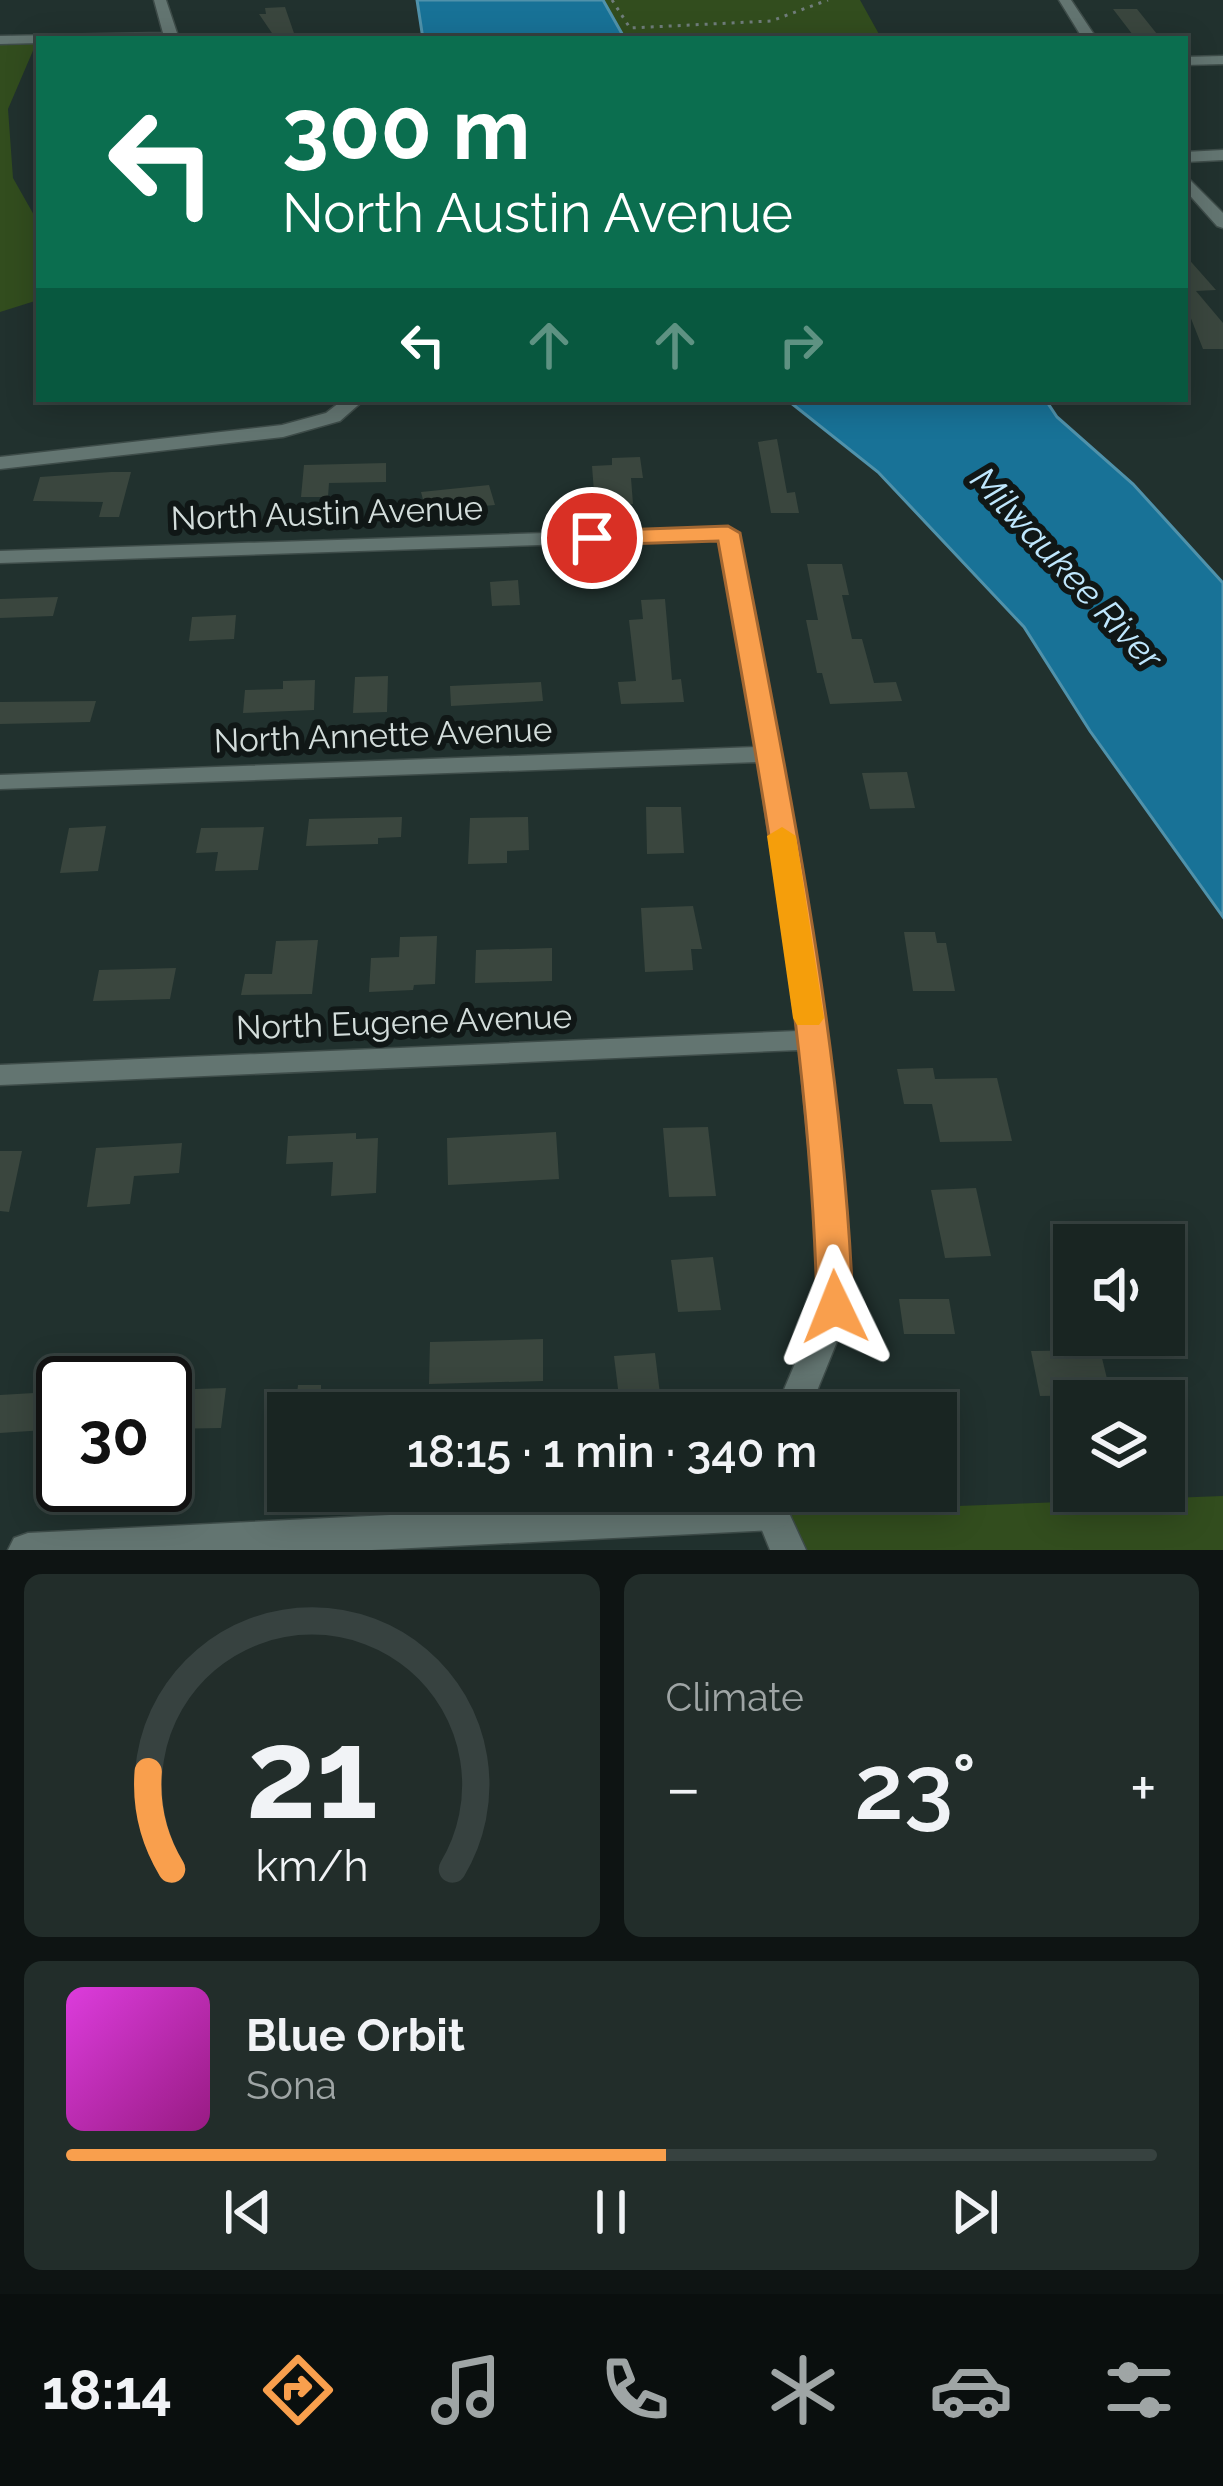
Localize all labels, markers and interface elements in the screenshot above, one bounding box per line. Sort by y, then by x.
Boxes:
text: 300 m [282,80,530,179]
icon: left [84,84,240,240]
text: North Austin Avenue [282,181,793,245]
icon: left [390,312,456,378]
icon: ahead [516,312,582,378]
icon: ahead [642,312,708,378]
icon: right [768,312,834,378]
water label: Milwaukee River [963,458,1173,679]
pin [541,487,643,589]
street label: North Austin Avenue [170,488,484,538]
icon: arrive [559,505,625,571]
street label: North Annette Avenue [213,710,553,760]
street label: North Eugene Avenue [235,997,573,1047]
map controls [1053,1224,1185,1512]
button: sound [1053,1224,1185,1356]
position arrow [772,1244,898,1370]
speed limit sign: 30 [36,1356,192,1512]
button: layers [1053,1380,1185,1512]
text: 18:15 · 1 min · 340 m [407,1425,817,1478]
text: Climate [666,1674,804,1720]
text: 21 [246,1701,378,1847]
text: 23° [854,1734,976,1840]
text: − [666,1749,701,1826]
text: + [1130,1749,1157,1826]
text: km/h [255,1840,368,1890]
text: Blue Orbit [246,2009,465,2062]
text: Sona [246,2062,337,2108]
icon: previous [215,2179,281,2245]
icon: pause [578,2179,644,2245]
icon: next [942,2179,1008,2245]
icon: directions [256,2348,340,2432]
icon: music [424,2348,508,2432]
icon: phone [593,2348,677,2432]
icon: climate [761,2348,845,2432]
icon: car [929,2348,1013,2432]
icon: filters [1097,2348,1181,2432]
text: 18:14 [42,2358,172,2422]

